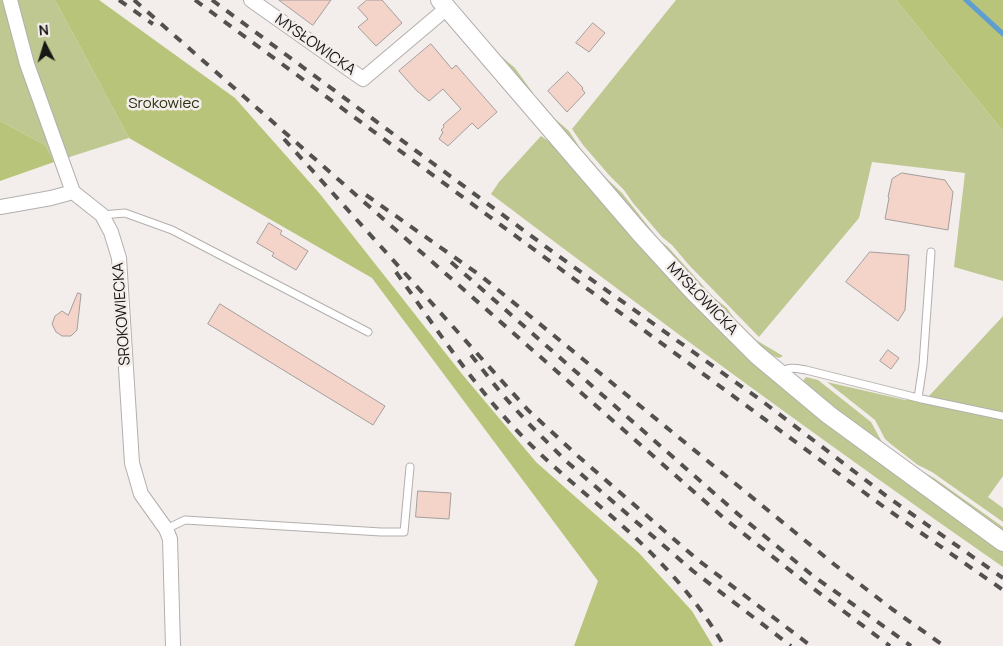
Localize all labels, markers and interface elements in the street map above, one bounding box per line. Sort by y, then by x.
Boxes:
street label: MYSŁOWICKA [271,11,359,79]
north arrow [20,20,70,70]
text: N [38,20,49,39]
park label: Srokowiec [128,95,200,113]
street label: MYSŁOWICKA [663,259,741,339]
street label: SROKOWIECKA [109,262,135,366]

